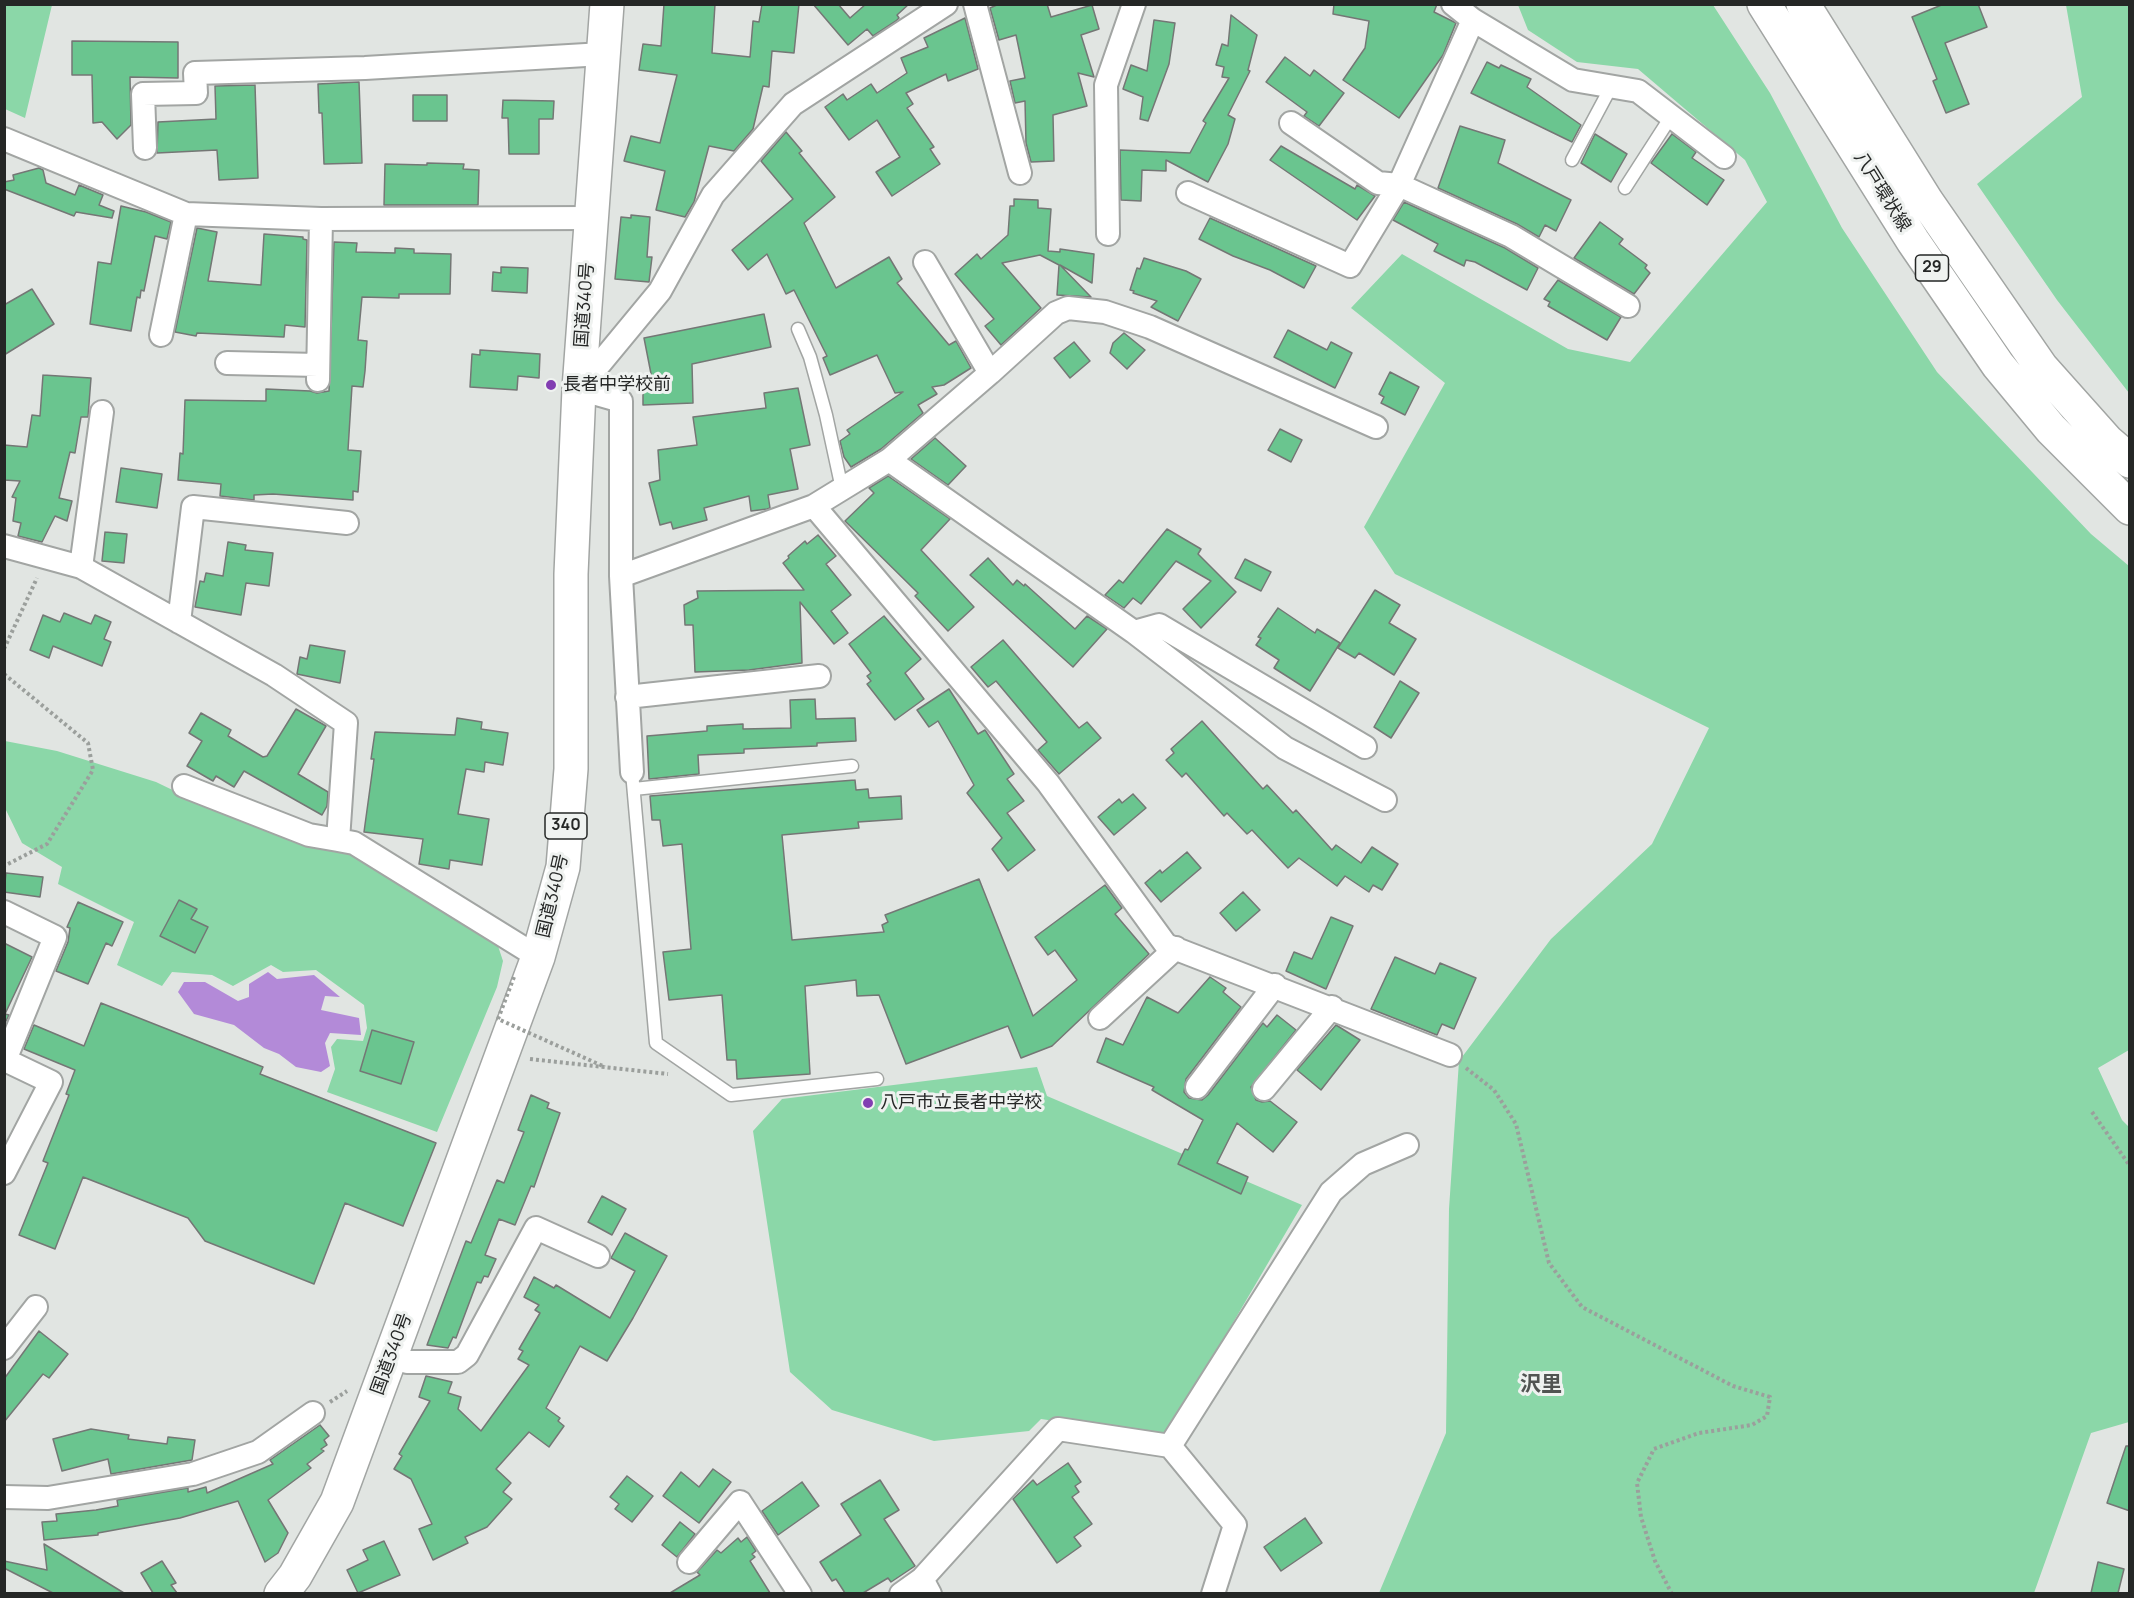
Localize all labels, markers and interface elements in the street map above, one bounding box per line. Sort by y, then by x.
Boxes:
street label: 八戸環状線 [1849,148,1915,236]
road number: 29 [1916,255,1948,281]
street label: 国道340号 [571,262,599,348]
place label: 長者中学校前 [563,374,671,396]
marker: 長者中学校前 [544,378,558,392]
road number: 340 [545,813,587,839]
street label: 国道340号 [533,852,573,940]
place label: 八戸市立長者中学校 [880,1092,1042,1114]
marker: 八戸市立長者中学校 [861,1096,875,1110]
street label: 国道340号 [367,1310,417,1398]
district label: 沢里 [1520,1372,1562,1398]

